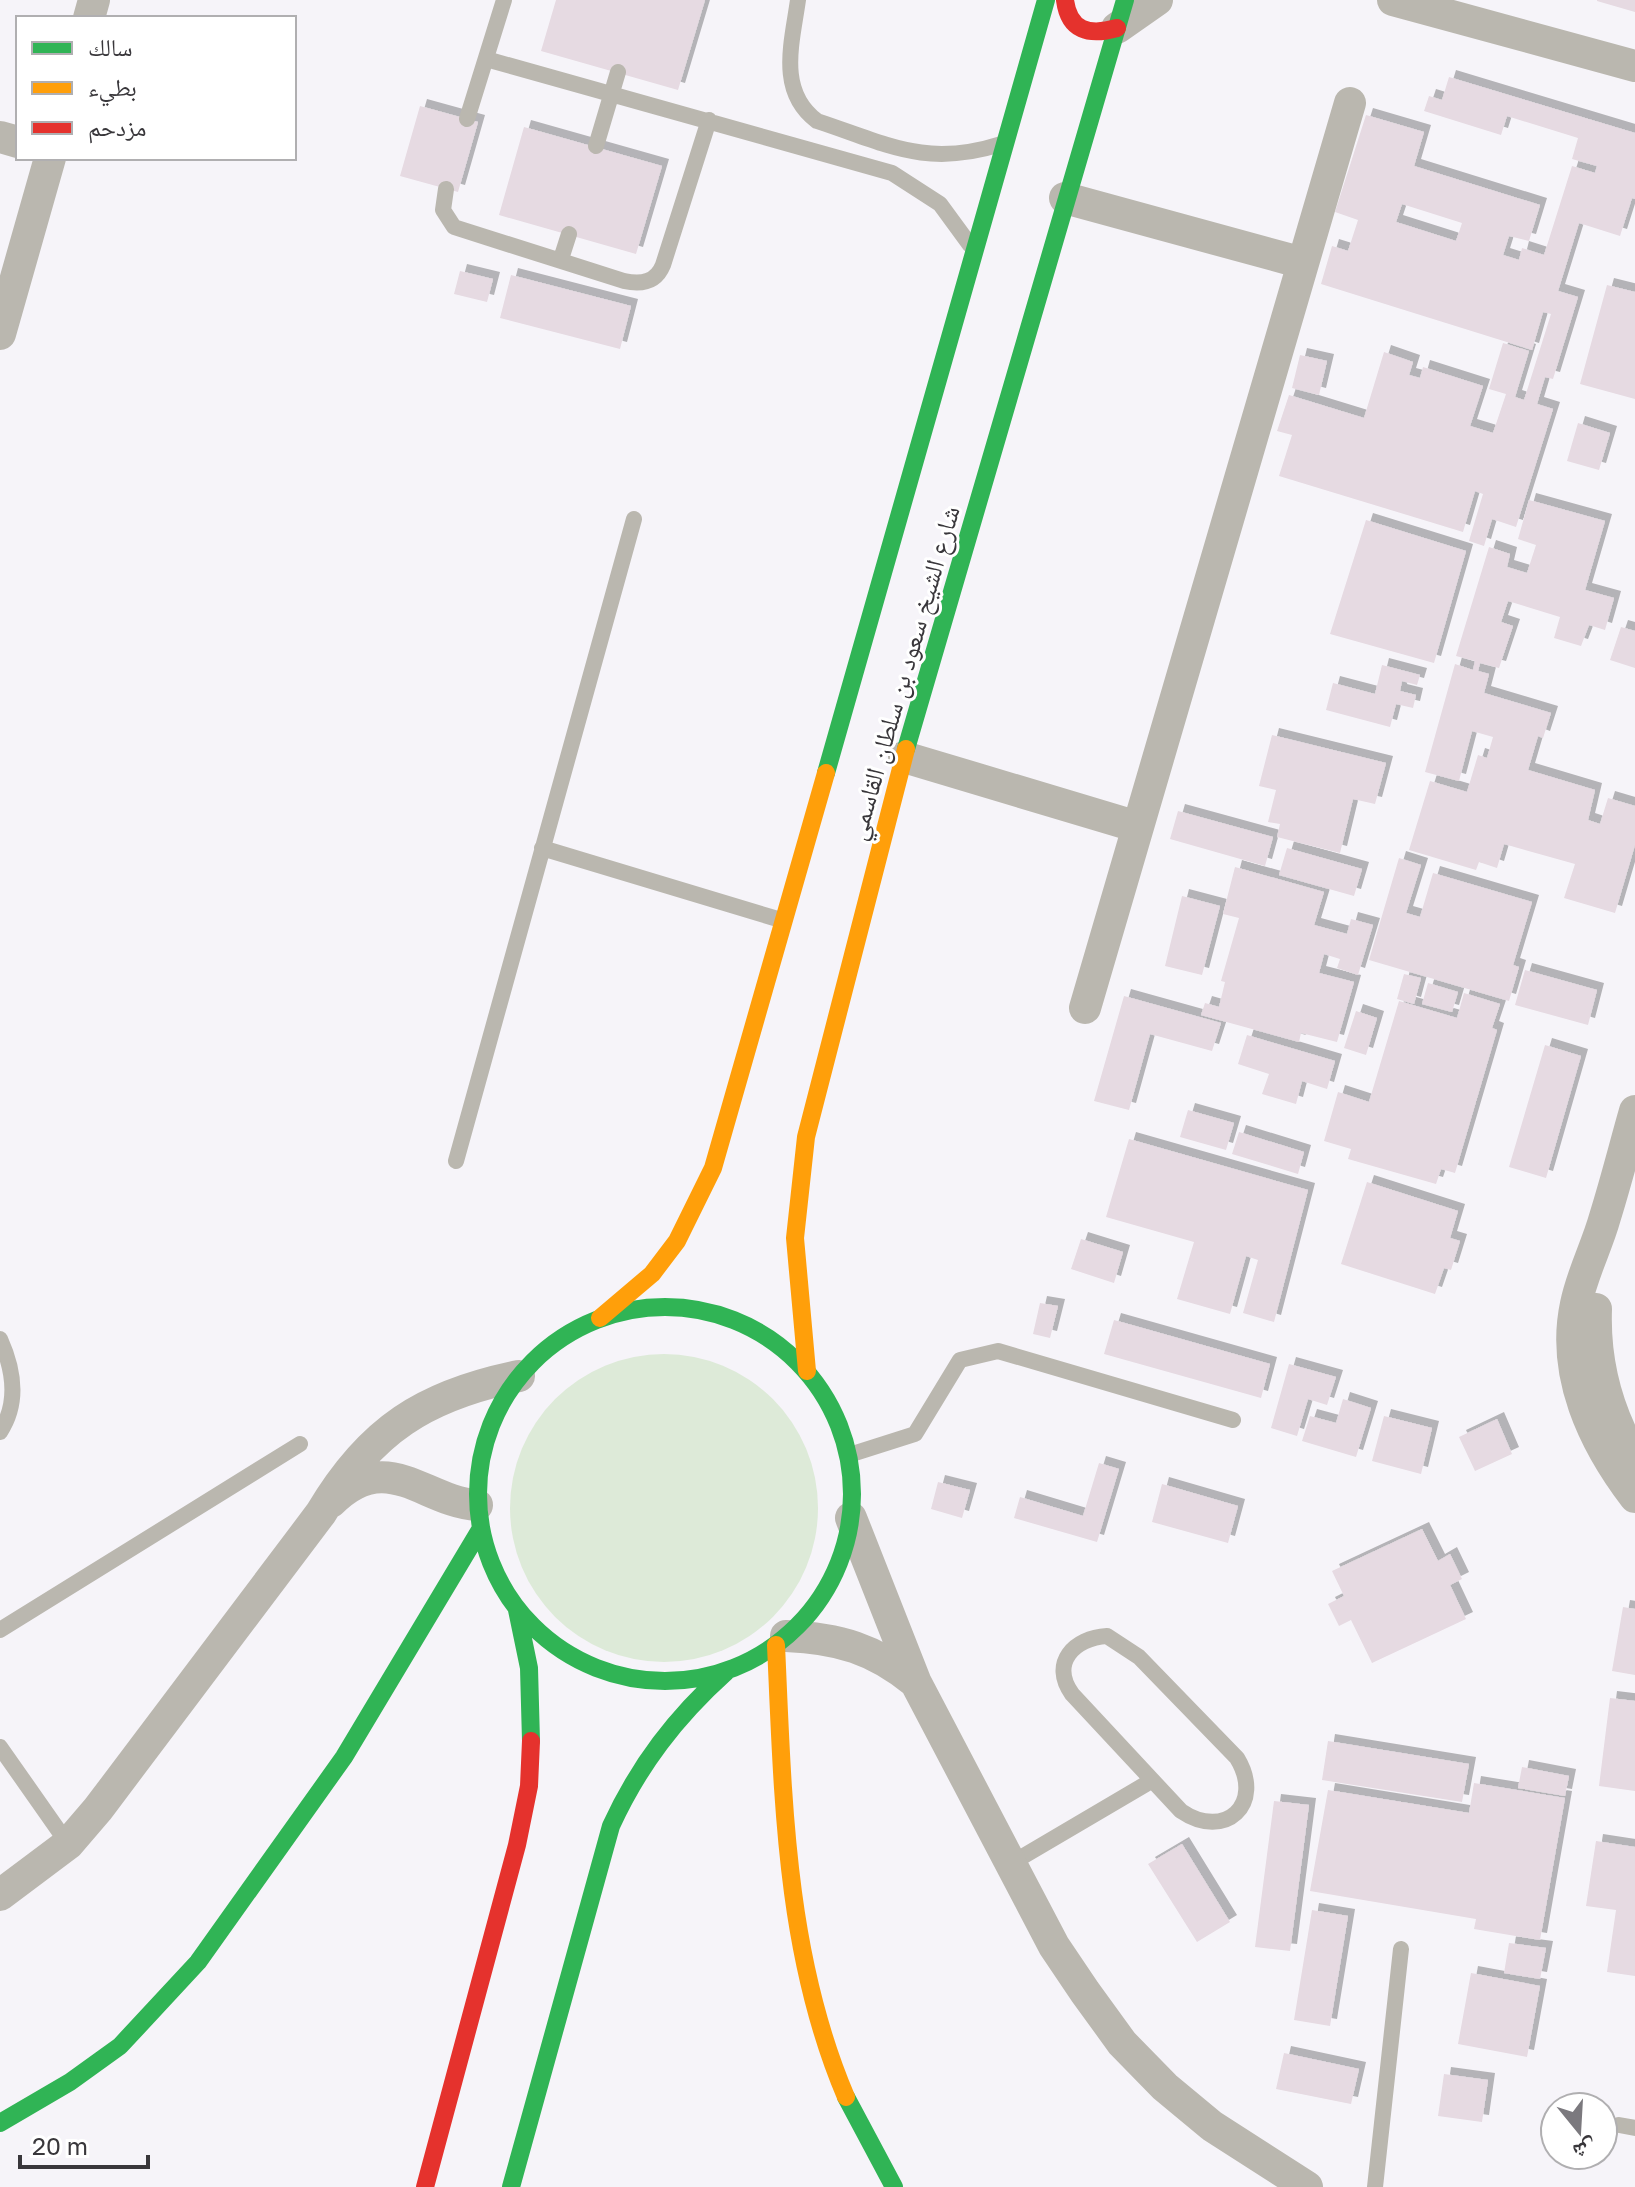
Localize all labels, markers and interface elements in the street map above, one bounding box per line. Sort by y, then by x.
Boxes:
legend [16,16,296,160]
text: سالك [88,32,133,61]
text: بطيء [88,72,137,107]
text: مزدحم [88,112,147,144]
street label: شارع الشيخ سعود بن سلطان القاسمي [840,502,971,845]
north arrow [1539,2091,1619,2171]
scale bar [20,2119,148,2169]
text: 20 m [32,2131,88,2160]
text: ش [1570,2133,1601,2167]

